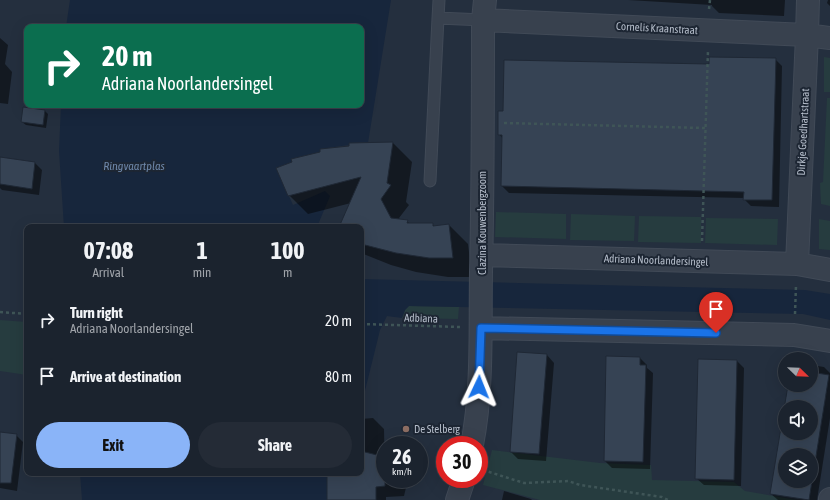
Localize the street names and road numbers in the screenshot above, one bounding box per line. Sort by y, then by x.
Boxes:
street label: Cornelis Kraanstraat [616,20,698,36]
street label: Dirkje Goedhartstraat [795,88,811,176]
street label: Clazina Kouwenbergzoom [476,171,488,275]
street label: Adriana Noorlandersingel [604,252,709,268]
street label: Adbiana [404,311,438,325]

